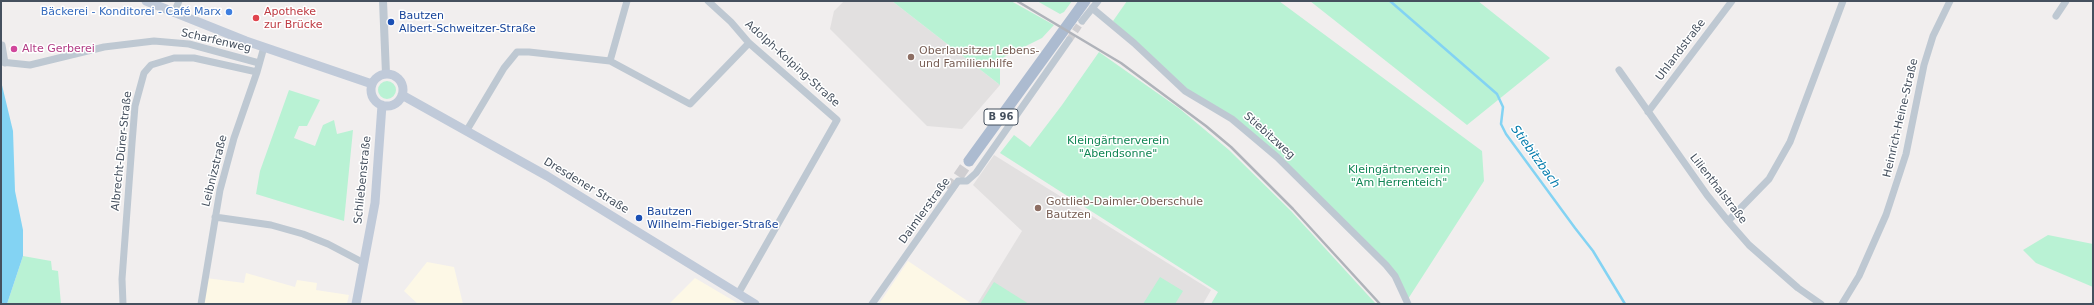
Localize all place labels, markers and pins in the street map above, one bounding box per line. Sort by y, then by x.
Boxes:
place label: Bäckerei - Konditorei - Café Marx [41,5,221,19]
place label: Apotheke zur Brücke [264,5,323,31]
marker: Bäckerei - Konditorei - Café Marx [224,7,234,17]
place label: Bautzen Albert-Schweitzer-Straße [399,9,536,35]
marker: Apotheke zur Brücke [251,13,261,23]
marker: Bautzen Albert-Schweitzer-Straße [386,17,396,27]
place label: Alte Gerberei [22,42,95,56]
marker: Alte Gerberei [9,44,19,54]
place label: Oberlausitzer Lebens- und Familienhilfe [919,44,1039,70]
marker: Oberlausitzer Lebens- und Familienhilfe [906,52,916,62]
place label: Gottlieb-Daimler-Oberschule Bautzen [1046,195,1203,221]
marker: Gottlieb-Daimler-Oberschule Bautzen [1033,203,1043,213]
place label: Bautzen Wilhelm-Fiebiger-Straße [647,205,778,231]
marker: Bautzen Wilhelm-Fiebiger-Straße [634,213,644,223]

